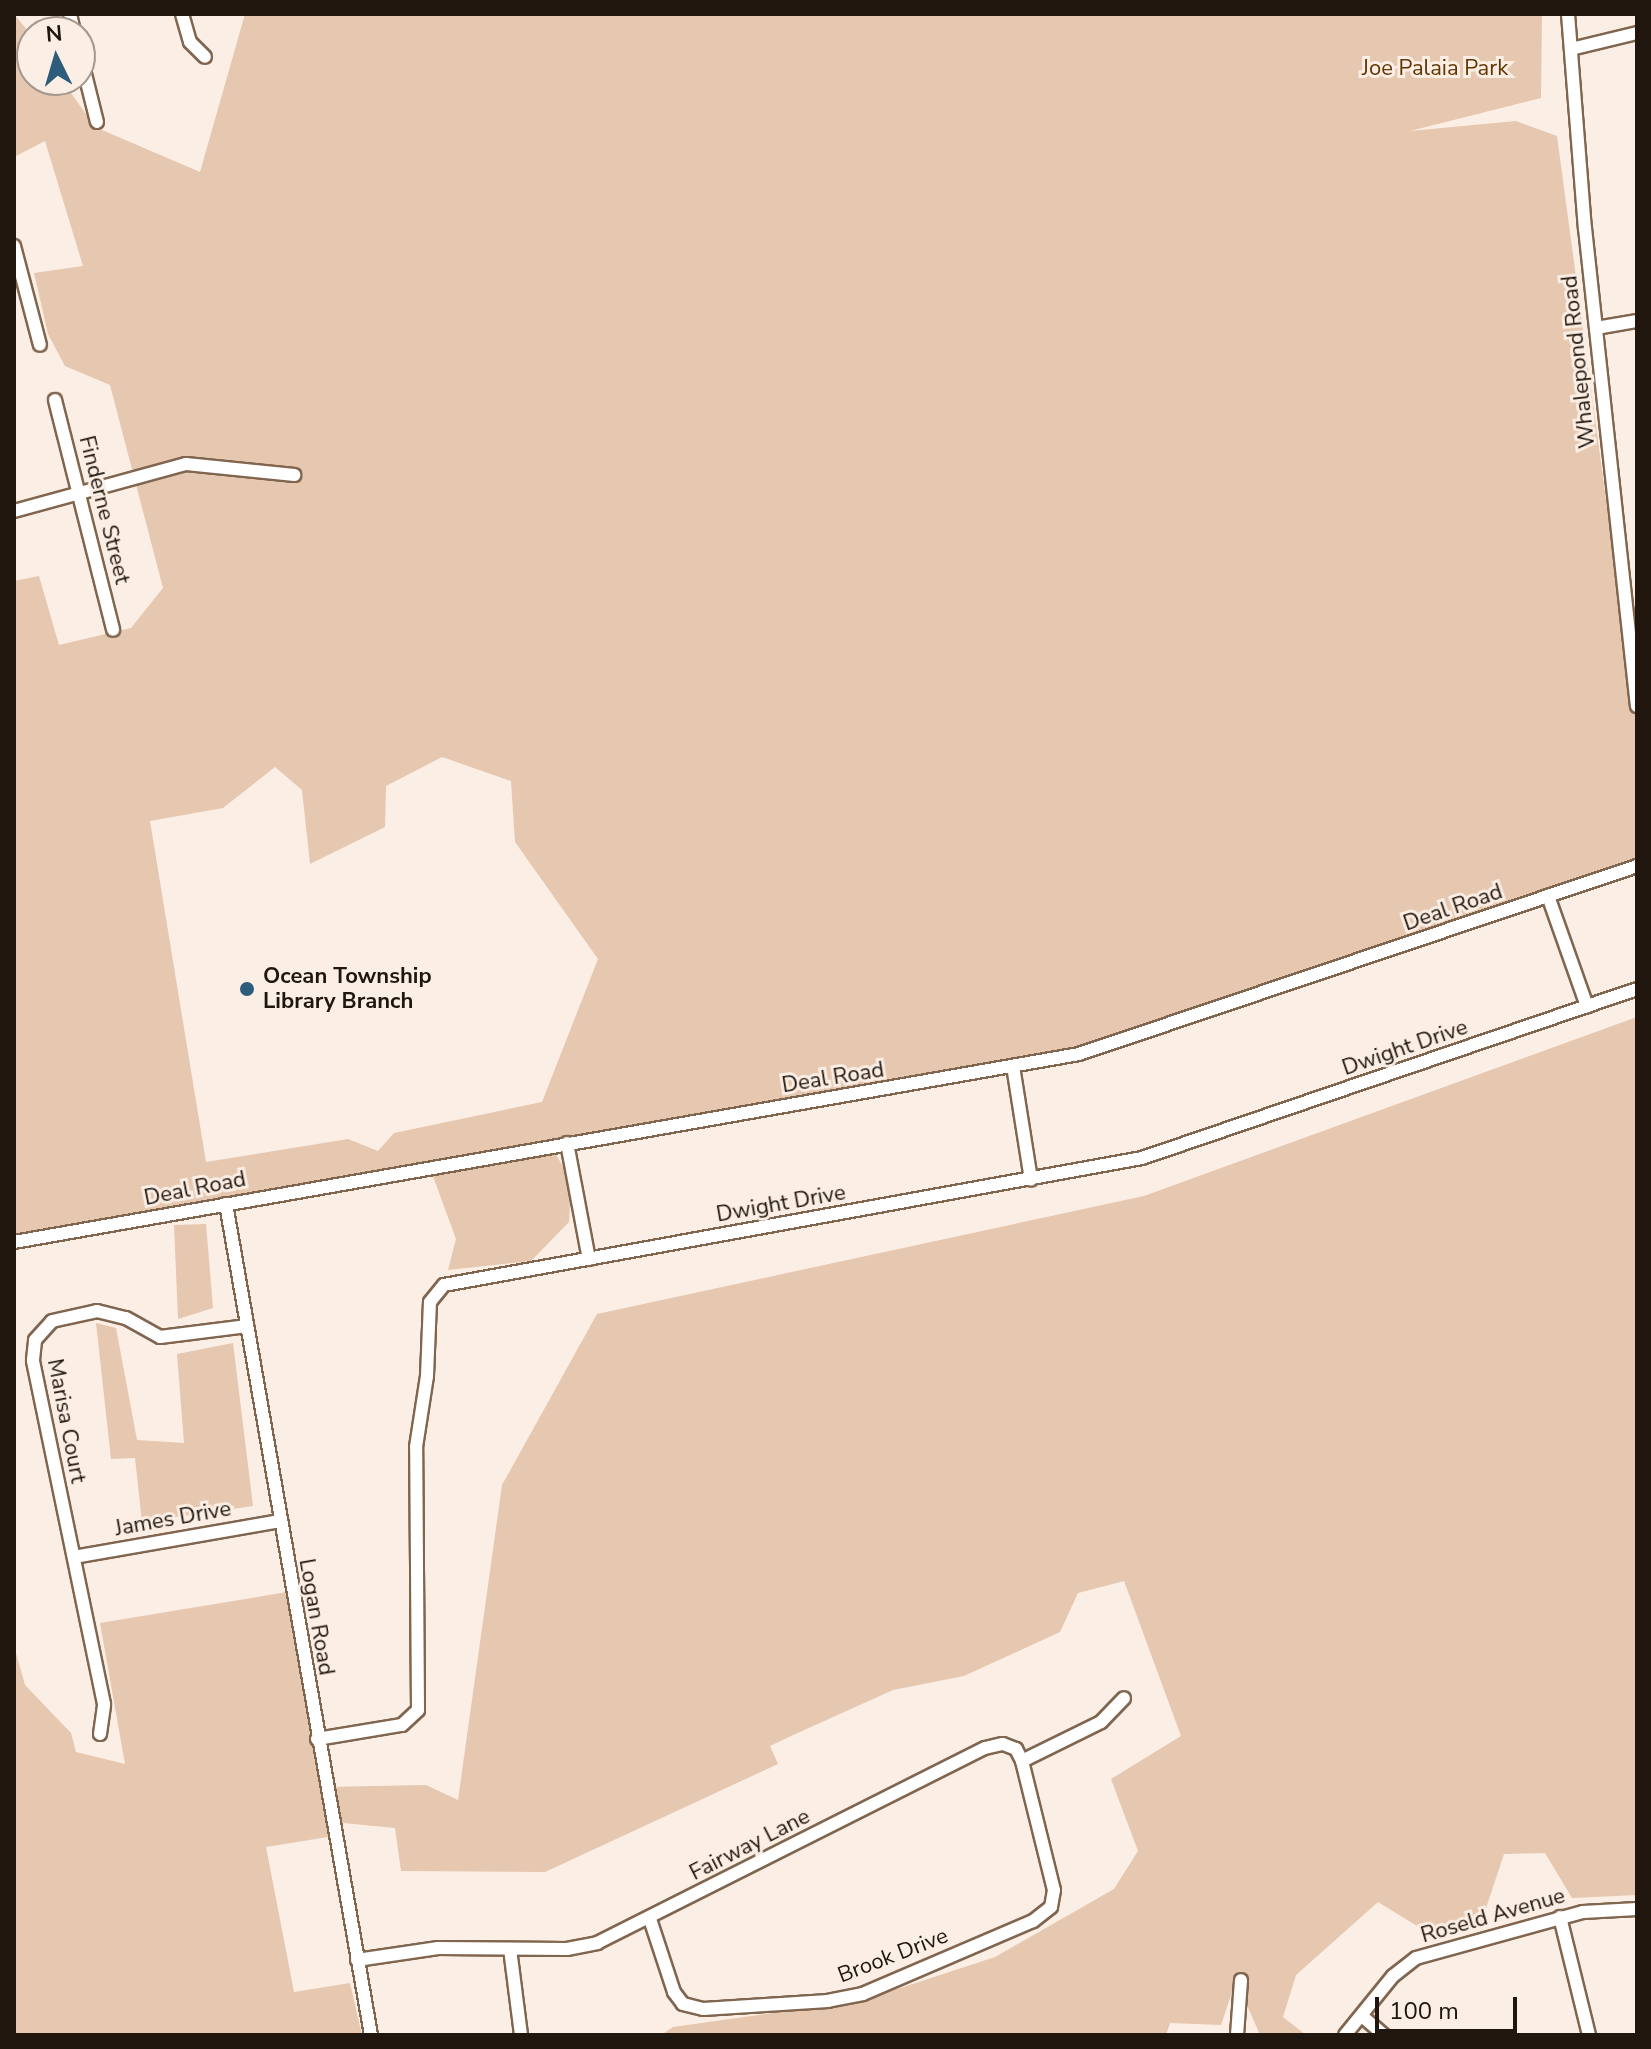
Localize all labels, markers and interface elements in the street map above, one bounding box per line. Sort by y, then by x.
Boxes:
north arrow [16,16,96,96]
text: N [45,18,64,50]
park label: Joe Palaia Park [1362,56,1508,82]
street label: Whalepond Road [1557,274,1601,450]
street label: Finderne Street [73,433,135,587]
street label: Deal Road [1400,879,1506,937]
place label: Ocean Township Library Branch [263,963,432,1014]
marker: Ocean Township Library Branch [238,980,256,998]
street label: Dwight Drive [1339,1014,1471,1082]
street label: Deal Road [780,1057,886,1099]
street label: Deal Road [142,1166,248,1212]
street label: Dwight Drive [714,1180,848,1228]
street label: Marisa Court [41,1357,91,1485]
street label: James Drive [113,1496,233,1542]
street label: Logan Road [293,1557,339,1677]
street label: Fairway Lane [685,1803,815,1887]
street label: Roseld Avenue [1418,1883,1568,1949]
street label: Brook Drive [834,1923,952,1989]
scale bar [1379,1981,1521,2031]
text: 100 m [1389,1995,1459,2027]

